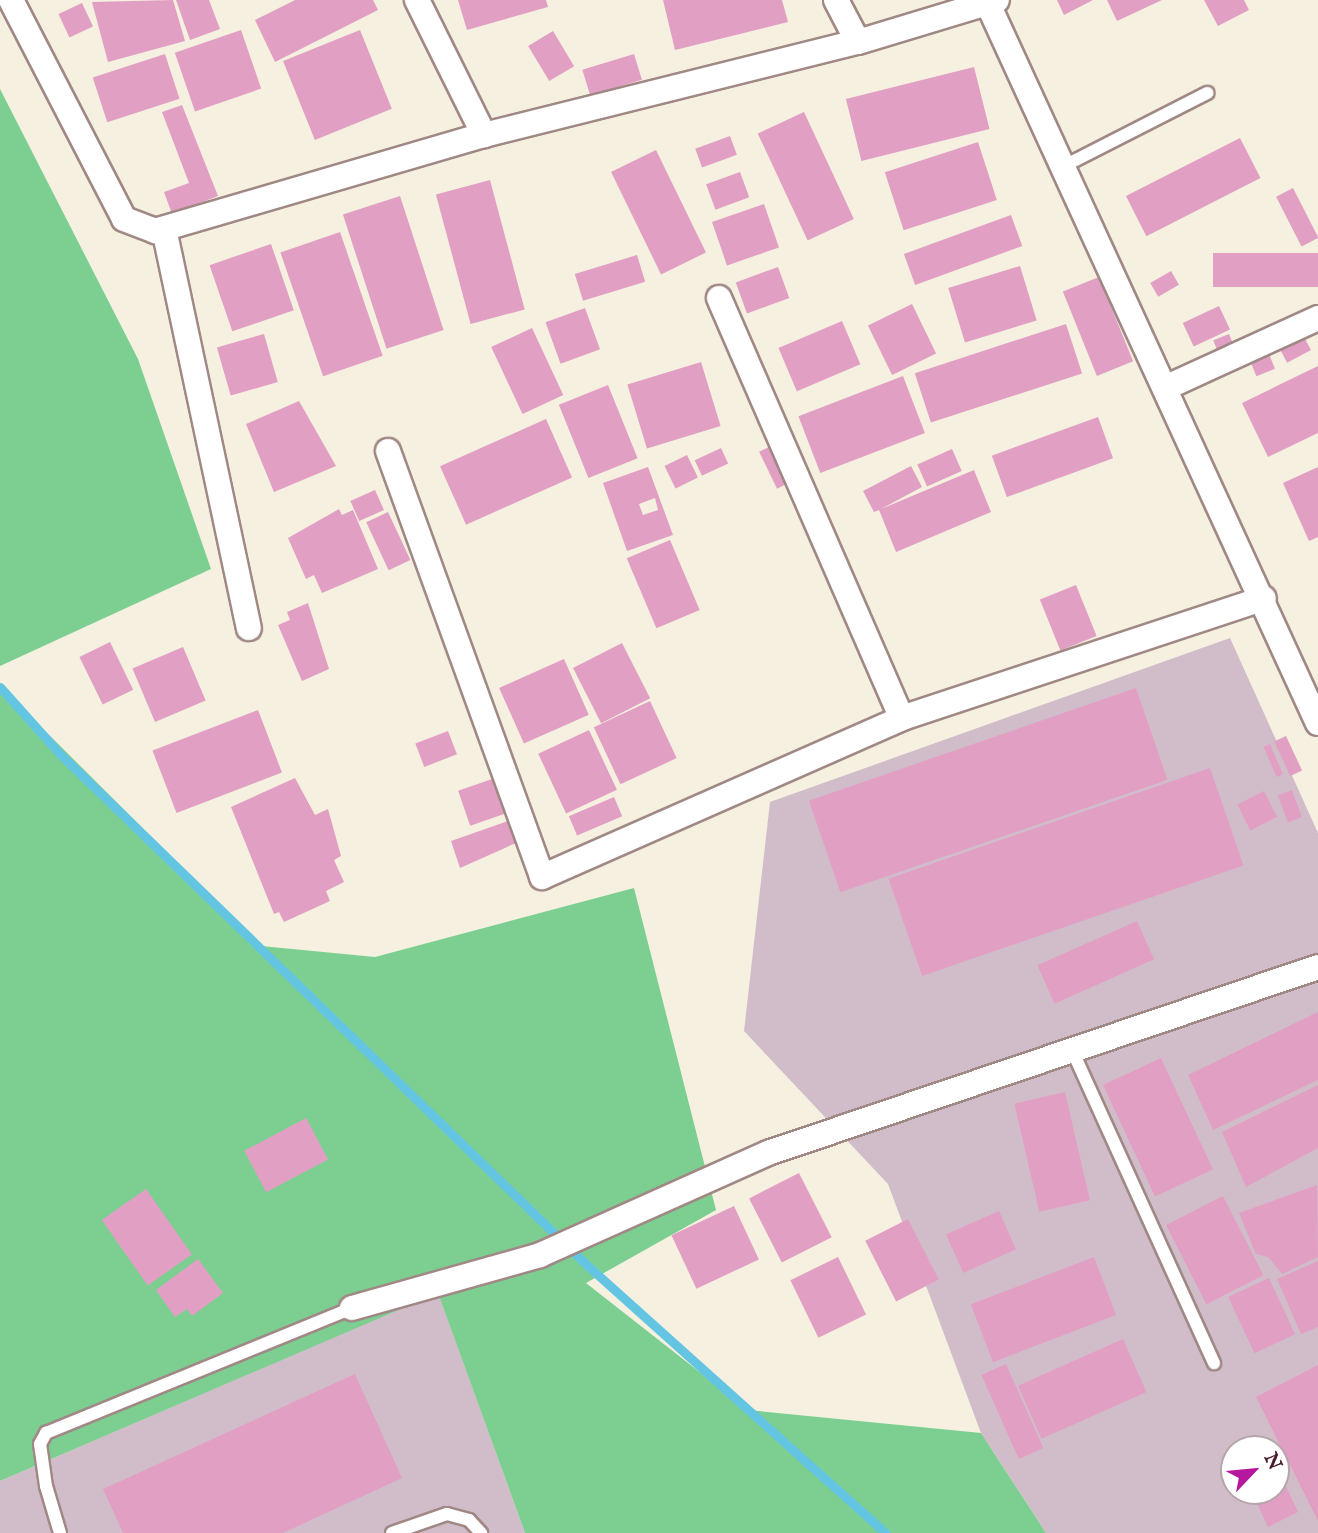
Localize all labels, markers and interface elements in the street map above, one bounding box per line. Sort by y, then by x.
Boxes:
north arrow [1220,1435,1290,1505]
text: N [1258,1449,1286,1474]

